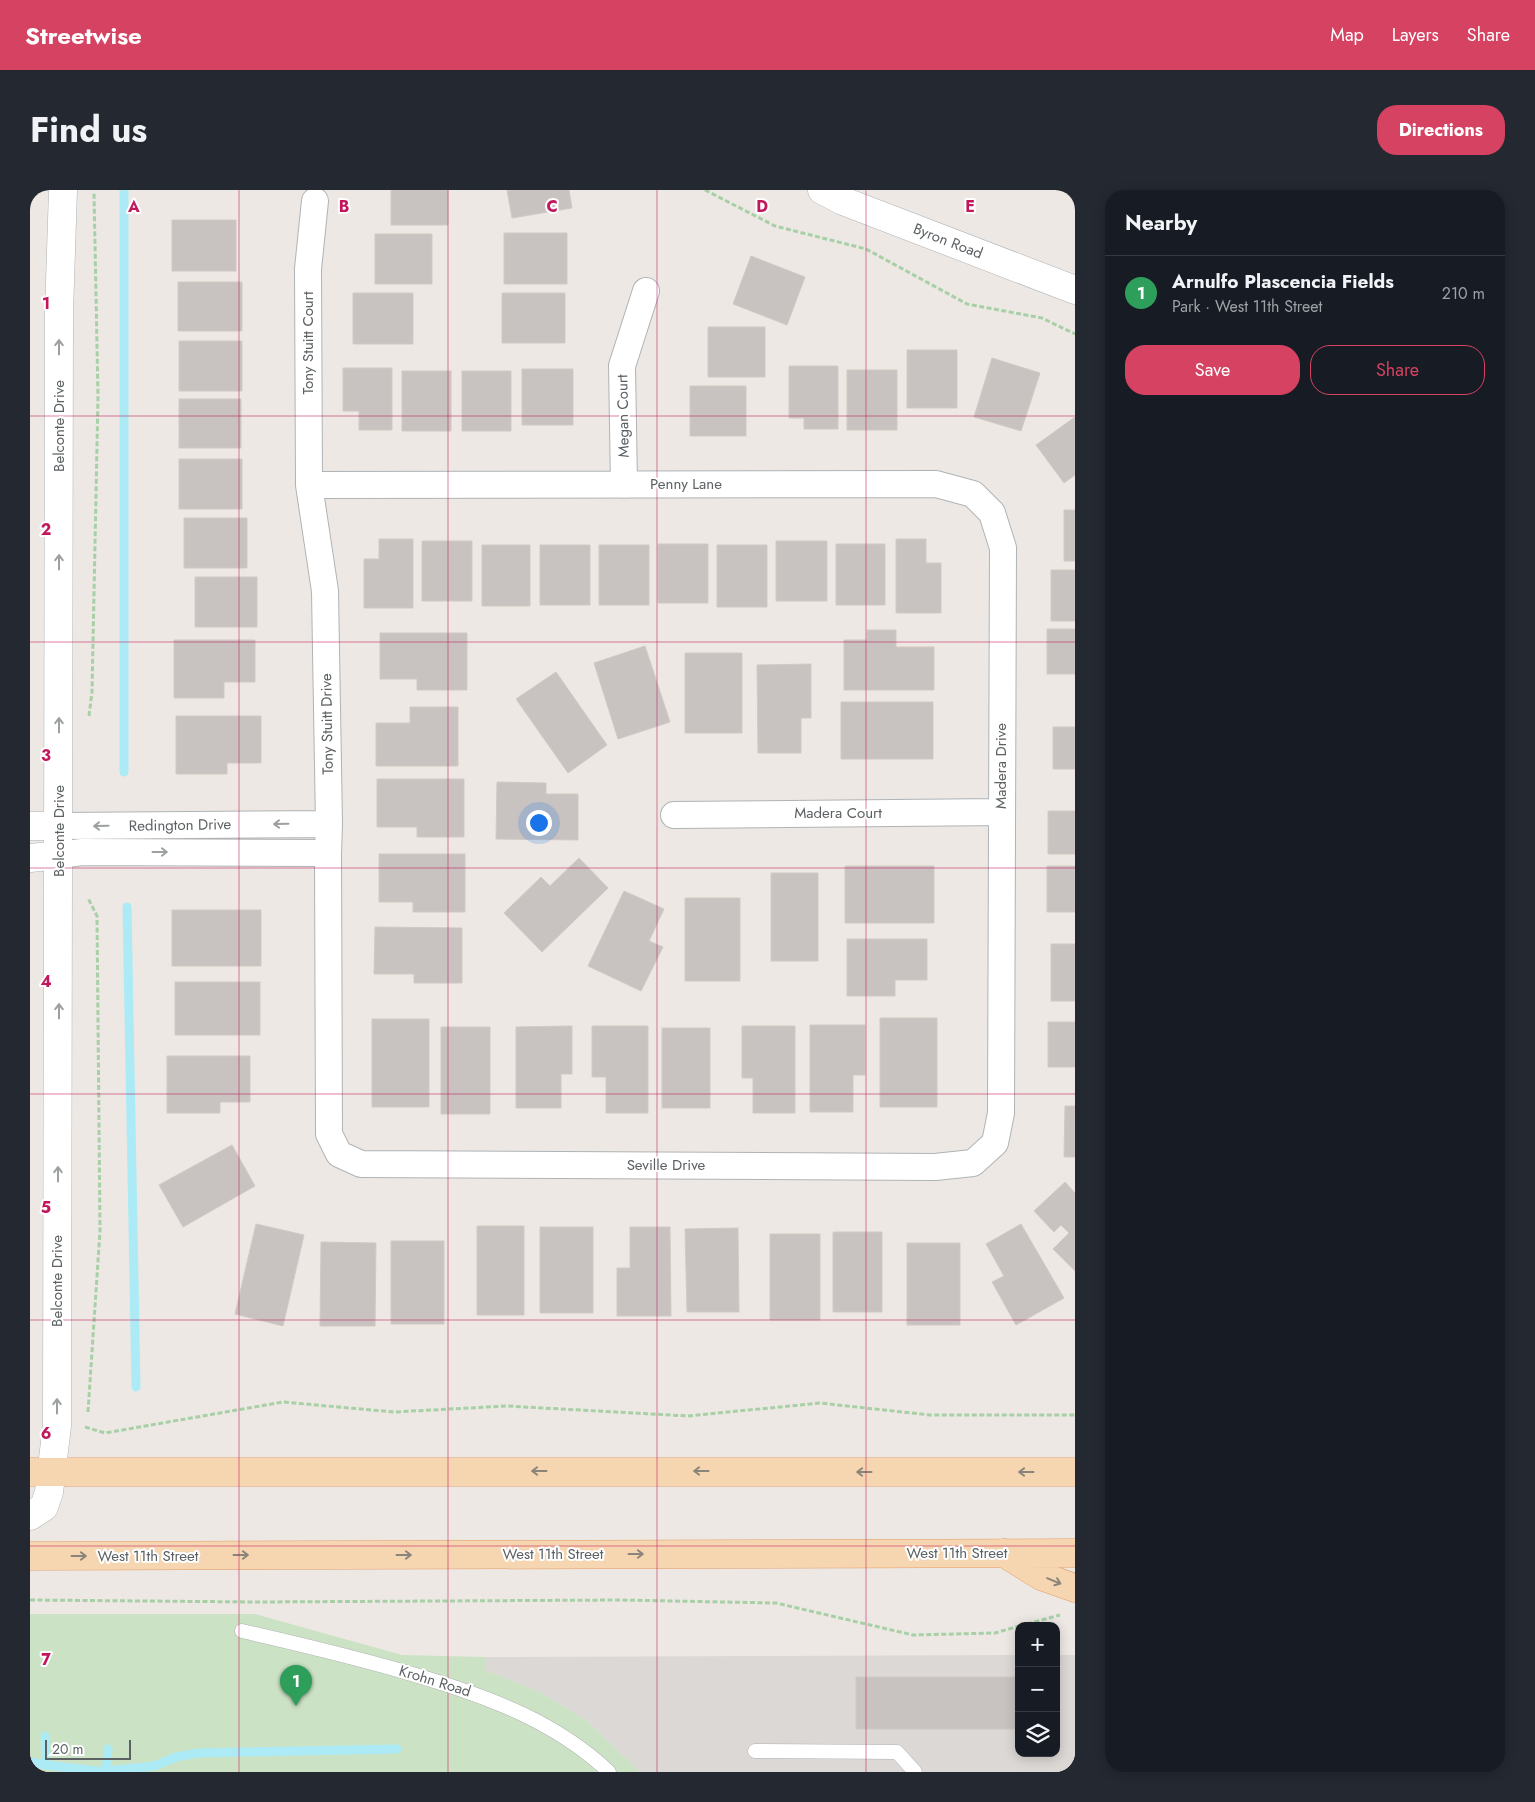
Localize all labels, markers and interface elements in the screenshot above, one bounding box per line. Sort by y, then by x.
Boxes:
text: Streetwise [25,18,142,53]
text: Map [1330,22,1364,48]
text: Layers [1392,22,1439,48]
text: Share [1467,22,1510,48]
text: Find us [30,105,147,155]
button: Directions [1377,105,1505,155]
text: A [127,195,140,218]
text: B [339,195,349,218]
text: C [546,195,558,218]
text: D [756,195,768,218]
text: E [965,195,975,218]
text: Nearby [1125,208,1197,238]
street label: Byron Road [910,218,986,264]
text: Arnulfo Plascencia Fields [1172,268,1394,295]
text: 1 [1137,282,1145,305]
text: 210 m [1442,282,1485,305]
street label: Tony Stuitt Court [297,291,319,394]
text: 1 [42,292,50,315]
text: Park · West 11th Street [1172,295,1322,318]
one-way arrow [54,340,64,356]
button: Save [1125,345,1300,395]
button: Share [1310,345,1485,395]
street label: Megan Court [611,374,635,458]
street label: Belconte Drive [48,380,70,472]
street label: Penny Lane [650,473,722,495]
text: 2 [41,518,51,541]
one-way arrow [54,555,64,571]
street label: Tony Stuitt Drive [315,673,339,775]
one-way arrow [54,717,64,734]
street label: Madera Drive [990,723,1012,809]
text: 3 [41,744,51,767]
street label: Belconte Drive [48,785,70,877]
street label: Madera Court [794,802,882,824]
your location [526,810,552,836]
street label: Redington Drive [129,813,232,837]
one-way arrow [273,819,289,829]
one-way arrow [93,821,109,831]
one-way arrow [152,847,168,857]
text: 4 [40,970,52,993]
one-way arrow [54,1004,64,1020]
street label: Seville Drive [627,1154,706,1176]
one-way arrow [53,1166,63,1182]
text: 5 [41,1196,51,1219]
street label: Belconte Drive [46,1235,68,1327]
one-way arrow [52,1399,62,1415]
text: 6 [41,1422,51,1445]
one-way arrow [531,1466,548,1476]
one-way arrow [694,1466,710,1476]
one-way arrow [856,1467,872,1477]
one-way arrow [1019,1467,1035,1477]
street label: West 11th Street [907,1542,1008,1564]
street label: West 11th Street [503,1543,604,1565]
street label: West 11th Street [98,1545,199,1567]
one-way arrow [628,1549,644,1559]
one-way arrow [395,1550,411,1560]
one-way arrow [70,1551,86,1561]
one-way arrow [233,1551,249,1560]
one-way arrow [1046,1577,1061,1586]
map controls [1015,1622,1060,1757]
button: + [1015,1622,1060,1667]
text: 7 [41,1648,51,1671]
street label: Krohn Road [396,1660,474,1702]
pin: 1 [280,1665,312,1706]
button: − [1015,1667,1060,1712]
button: layers [1015,1712,1060,1757]
scale bar [45,1737,131,1760]
text: 20 m [52,1739,84,1759]

